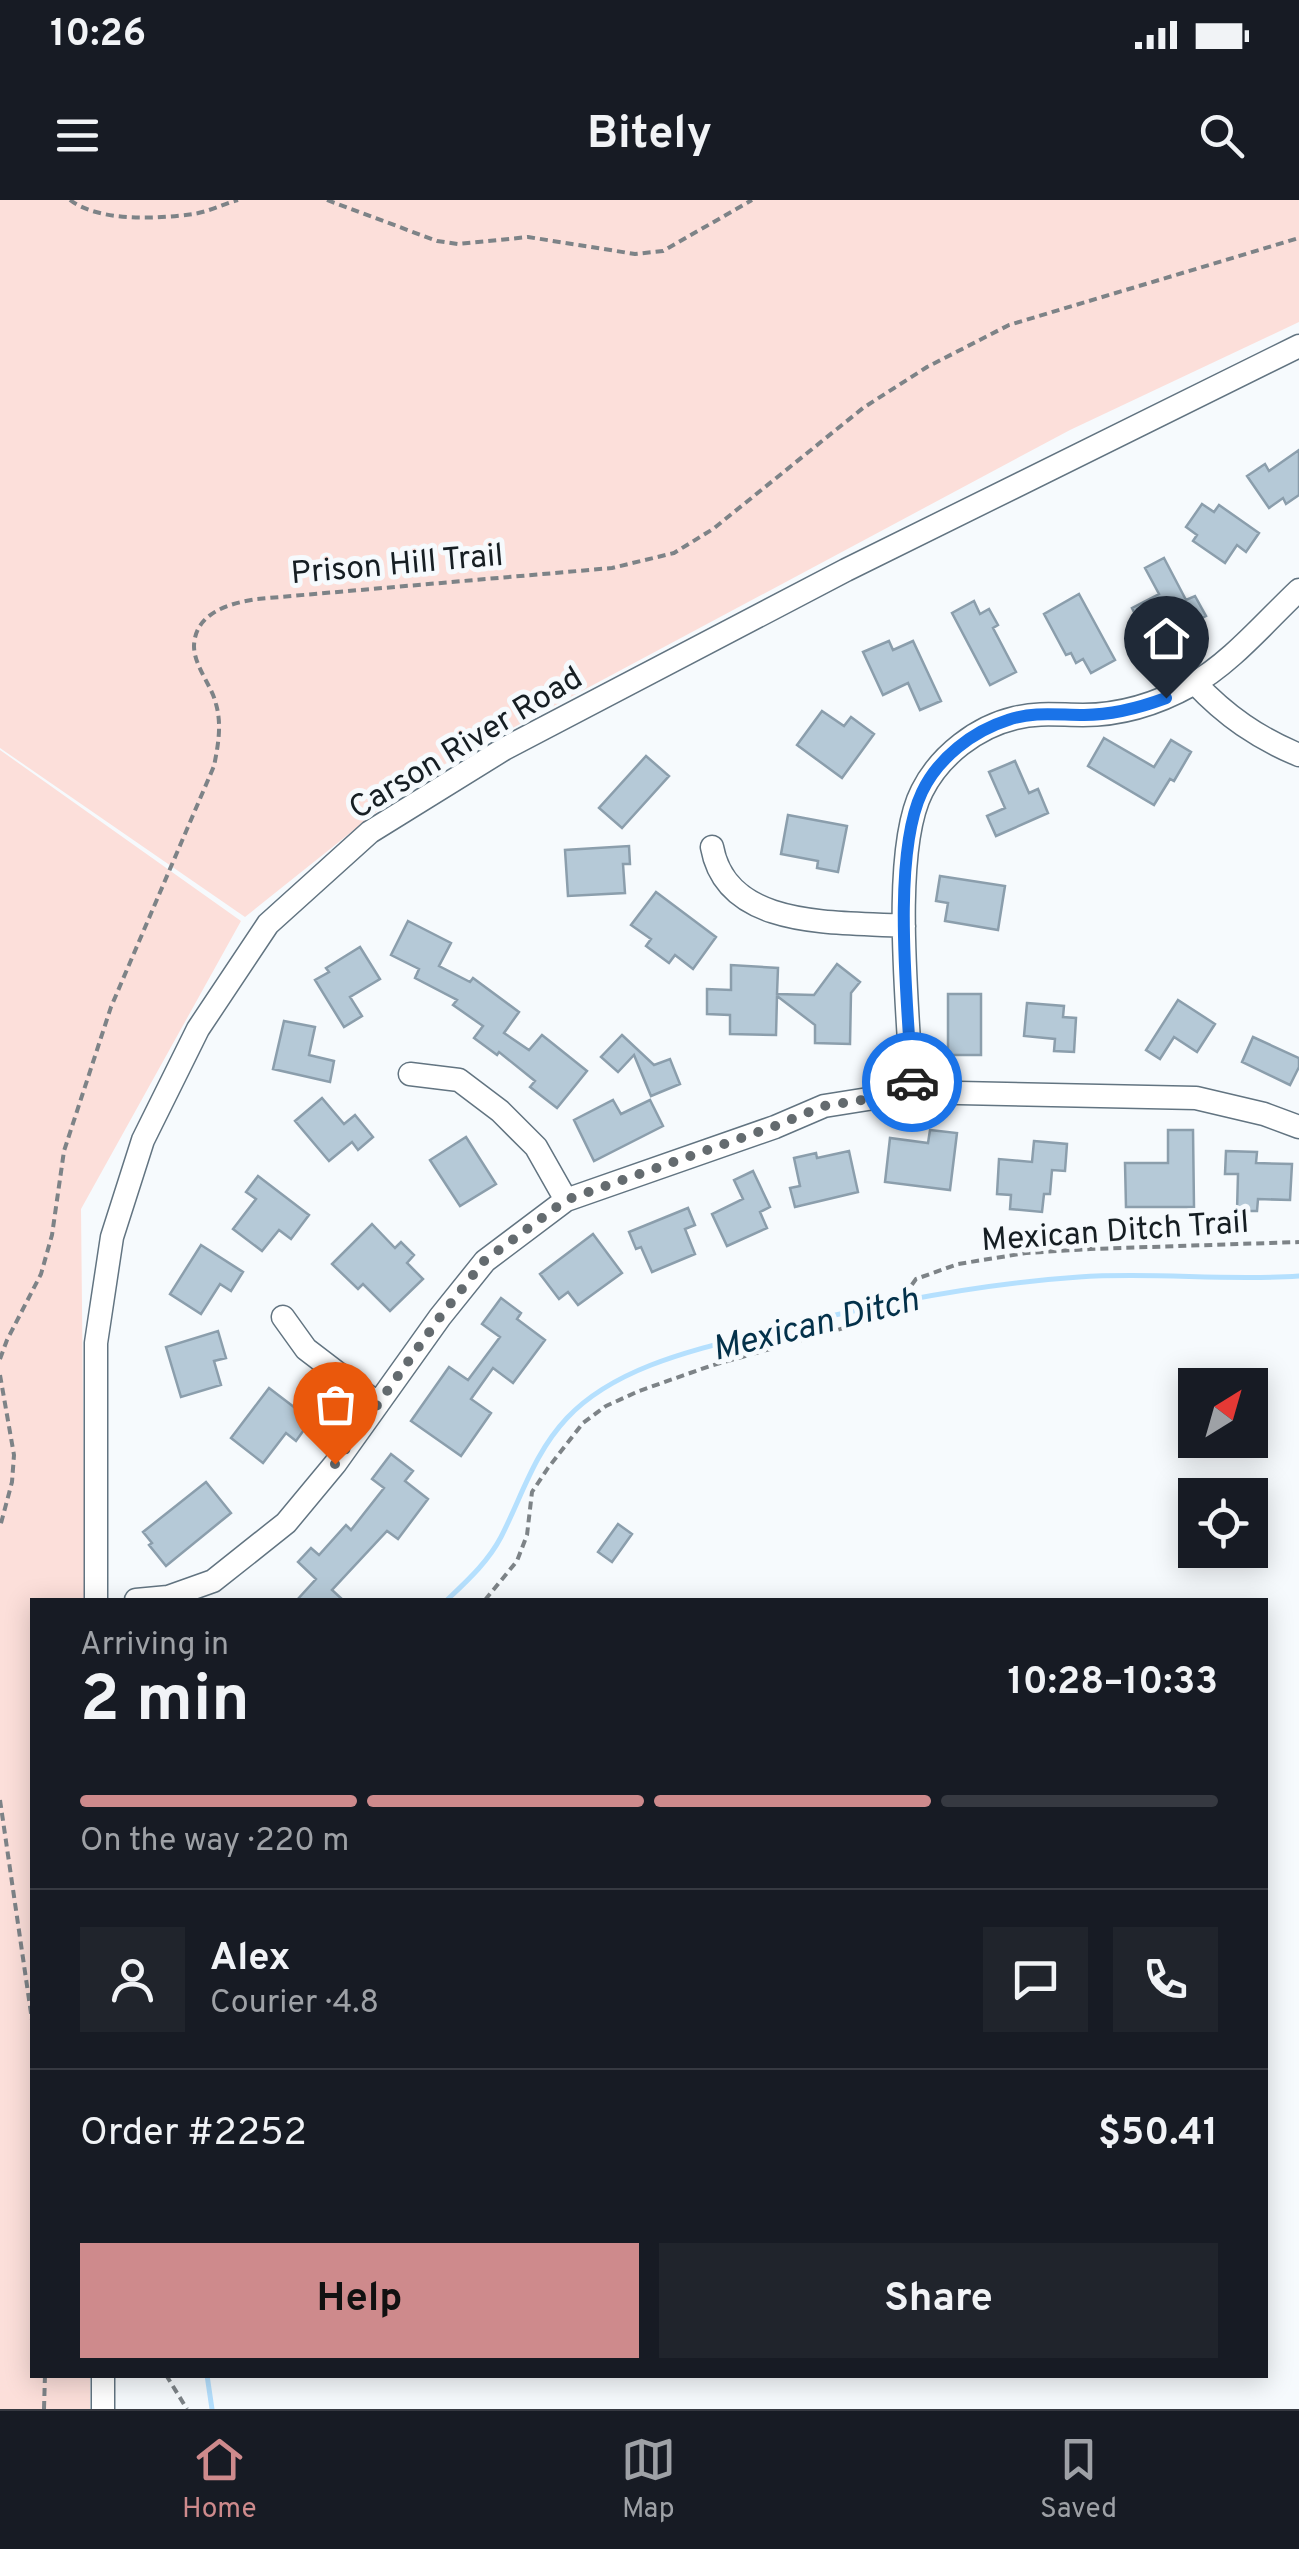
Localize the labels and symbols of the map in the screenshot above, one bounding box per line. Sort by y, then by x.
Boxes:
street label: Prison Hill Trail [289,537,505,595]
pin [1124,596,1209,699]
street label: Carson River Road [343,659,591,830]
courier [862,1032,962,1132]
street label: Mexican Ditch Trail [980,1204,1250,1262]
water label: Mexican Ditch [708,1279,923,1373]
pin [293,1362,378,1465]
north arrow [1178,1368,1268,1458]

